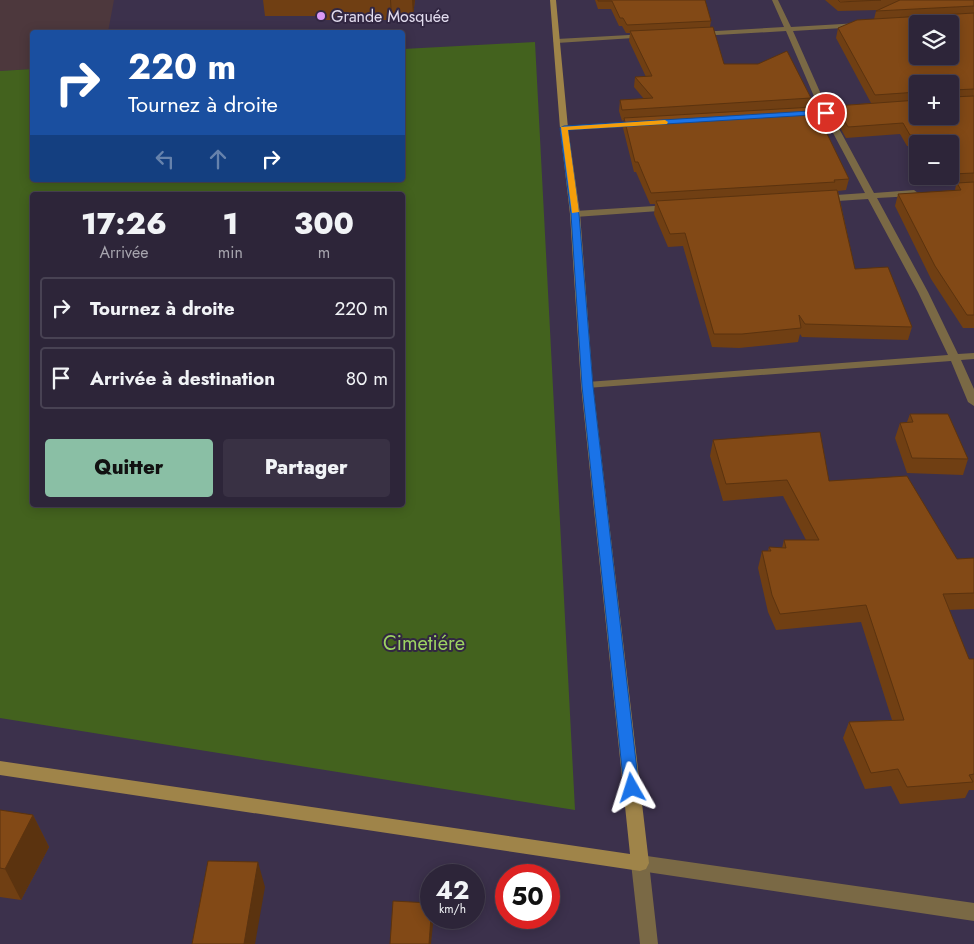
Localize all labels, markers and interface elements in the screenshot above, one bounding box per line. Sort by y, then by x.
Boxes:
place label: Grande Mosquée [331,5,449,28]
marker: Grande Mosquée [315,10,327,22]
map controls [909,15,959,185]
button: layers [909,15,959,65]
text: 220 m [128,42,236,92]
icon: right [45,50,110,115]
button: + [909,75,959,125]
text: Tournez à droite [128,88,278,120]
pin [805,92,847,134]
icon: arrive [812,99,840,127]
button: − [909,135,959,185]
icon: left [151,145,179,173]
icon: ahead [204,145,232,173]
icon: right [257,145,285,173]
text: 17:26 [81,202,167,245]
text: 1 [222,202,238,245]
text: 300 [294,202,354,245]
text: Arrivée [99,241,148,264]
text: min [218,241,243,264]
text: m [318,241,330,264]
icon: right [47,294,75,322]
text: Tournez à droite [90,295,235,322]
text: 220 m [334,295,388,322]
icon: arrive [47,364,75,392]
text: Arrivée à destination [90,365,275,392]
text: 80 m [346,365,388,392]
button: Quitter [45,439,213,497]
button: Partager [223,439,390,497]
park label: Cimetiére [383,629,465,658]
position arrow [605,761,657,813]
speed limit sign: 50 [495,864,560,929]
text: 42 [436,872,469,908]
text: km/h [439,900,466,918]

